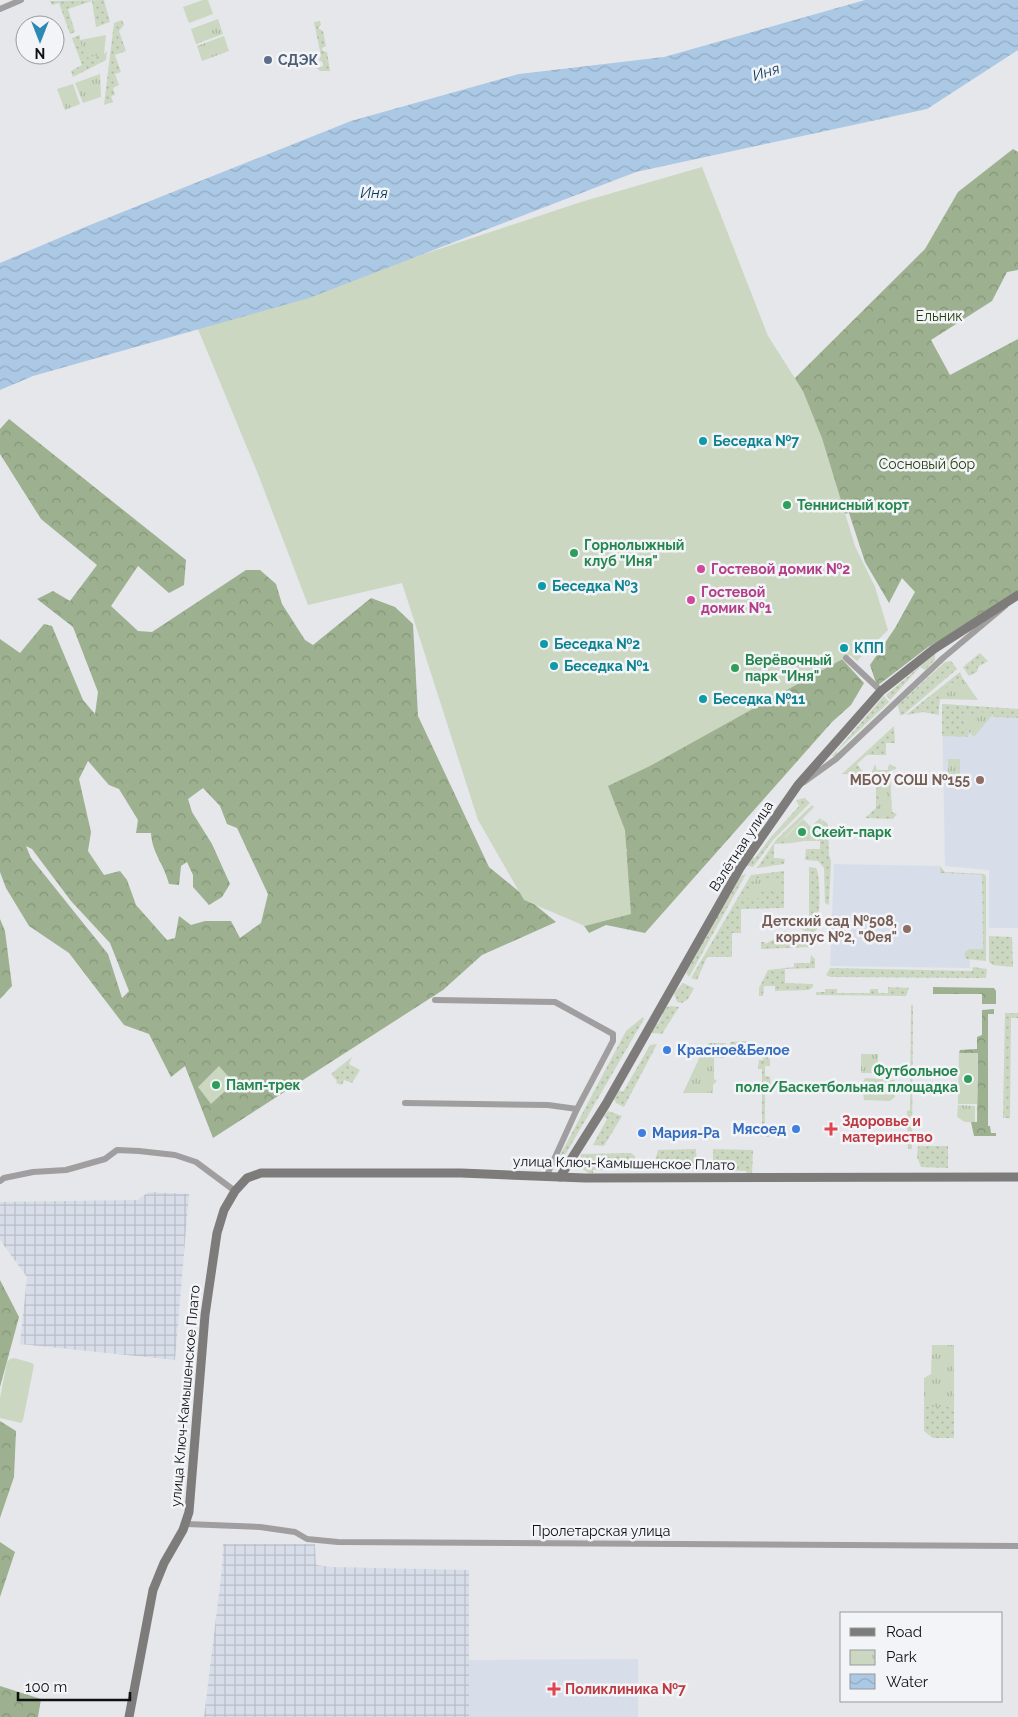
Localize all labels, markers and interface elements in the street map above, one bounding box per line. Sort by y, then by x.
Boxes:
north arrow [15,15,65,65]
text: N [35,45,45,61]
place label: СДЭК [278,52,319,68]
marker: СДЭК [262,54,274,66]
water label: Иня [750,59,782,85]
water label: Иня [360,184,388,202]
park label: Ельник [915,308,963,324]
place label: Беседка №7 [713,433,799,449]
marker: Беседка №7 [697,435,709,447]
park label: Сосновый бор [879,456,976,472]
place label: Теннисный корт [797,497,909,513]
marker: Теннисный корт [781,499,793,511]
place label: Горнолыжный клуб "Иня" [584,537,684,569]
marker: Горнолыжный клуб "Иня" [568,547,580,559]
place label: Гостевой домик №2 [711,561,850,577]
marker: Гостевой домик №2 [695,563,707,575]
place label: Беседка №3 [552,578,638,594]
marker: Беседка №3 [536,580,548,592]
place label: Гостевой домик №1 [701,584,772,616]
marker: Гостевой домик №1 [685,594,697,606]
place label: Беседка №2 [554,636,640,652]
marker: Беседка №2 [538,638,550,650]
place label: КПП [854,640,884,656]
marker: КПП [838,642,850,654]
place label: Верёвочный парк "Иня" [745,652,832,684]
place label: Беседка №1 [564,658,649,674]
marker: Беседка №1 [548,660,560,672]
marker: Верёвочный парк "Иня" [729,662,741,674]
place label: Беседка №11 [713,691,805,707]
marker: Беседка №11 [697,693,709,705]
place label: МБОУ СОШ №155 [850,772,970,788]
marker: МБОУ СОШ №155 [974,774,986,786]
street label: Взлётная улица [706,798,776,894]
place label: Скейт-парк [812,824,892,840]
marker: Скейт-парк [796,826,808,838]
place label: Детский сад №508, корпус №2, "Фея" [762,913,897,945]
marker: Детский сад №508, корпус №2, "Фея" [901,923,913,935]
place label: Красное&Белое [677,1042,790,1058]
marker: Красное&Белое [661,1044,673,1056]
place label: Футбольное поле/Баскетбольная площадка [735,1063,959,1095]
marker: Футбольное поле/Баскетбольная площадка [962,1073,974,1085]
place label: Памп-трек [226,1077,301,1093]
marker: Памп-трек [210,1079,222,1091]
place label: Здоровье и материнство [842,1113,933,1145]
place label: Мясоед [732,1121,786,1137]
marker: Здоровье и материнство [824,1122,838,1136]
marker: Мясоед [790,1123,802,1135]
place label: Мария-Ра [652,1125,720,1141]
marker: Мария-Ра [636,1127,648,1139]
street label: улица Ключ-Камышенское Плато [513,1153,735,1173]
street label: улица Ключ-Камышенское Плато [167,1284,203,1508]
street label: Пролетарская улица [532,1523,670,1539]
legend [840,1612,1003,1702]
text: Road [886,1623,922,1641]
text: Park [886,1648,917,1666]
scale bar [18,1670,130,1702]
text: Water [886,1673,929,1691]
text: 100 m [25,1678,67,1696]
place label: Поликлиника №7 [565,1681,686,1697]
marker: Поликлиника №7 [547,1682,561,1696]

